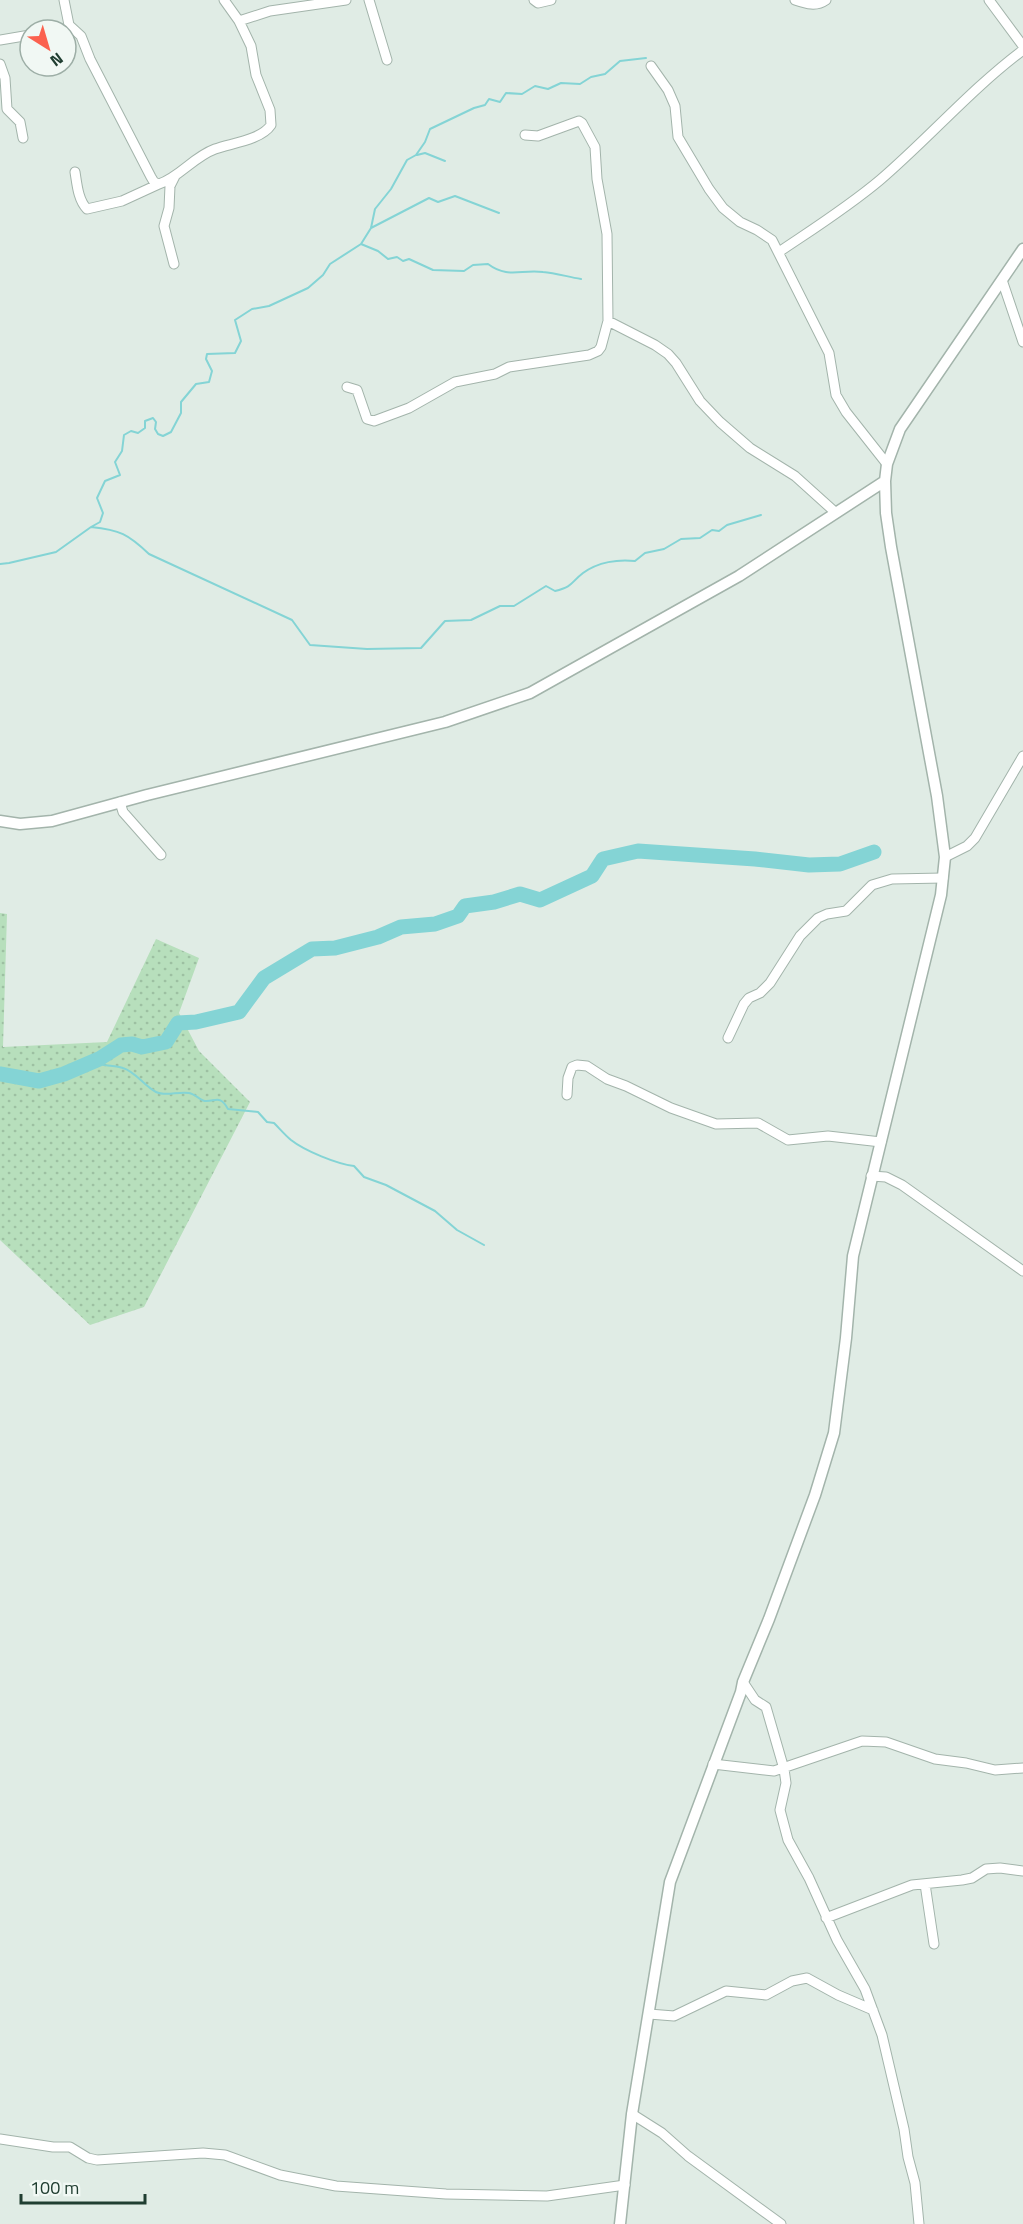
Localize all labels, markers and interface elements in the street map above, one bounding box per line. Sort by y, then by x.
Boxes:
north arrow [18,18,78,78]
text: N [45,47,69,73]
scale bar [21,2167,146,2205]
text: 100 m [30,2174,79,2201]

